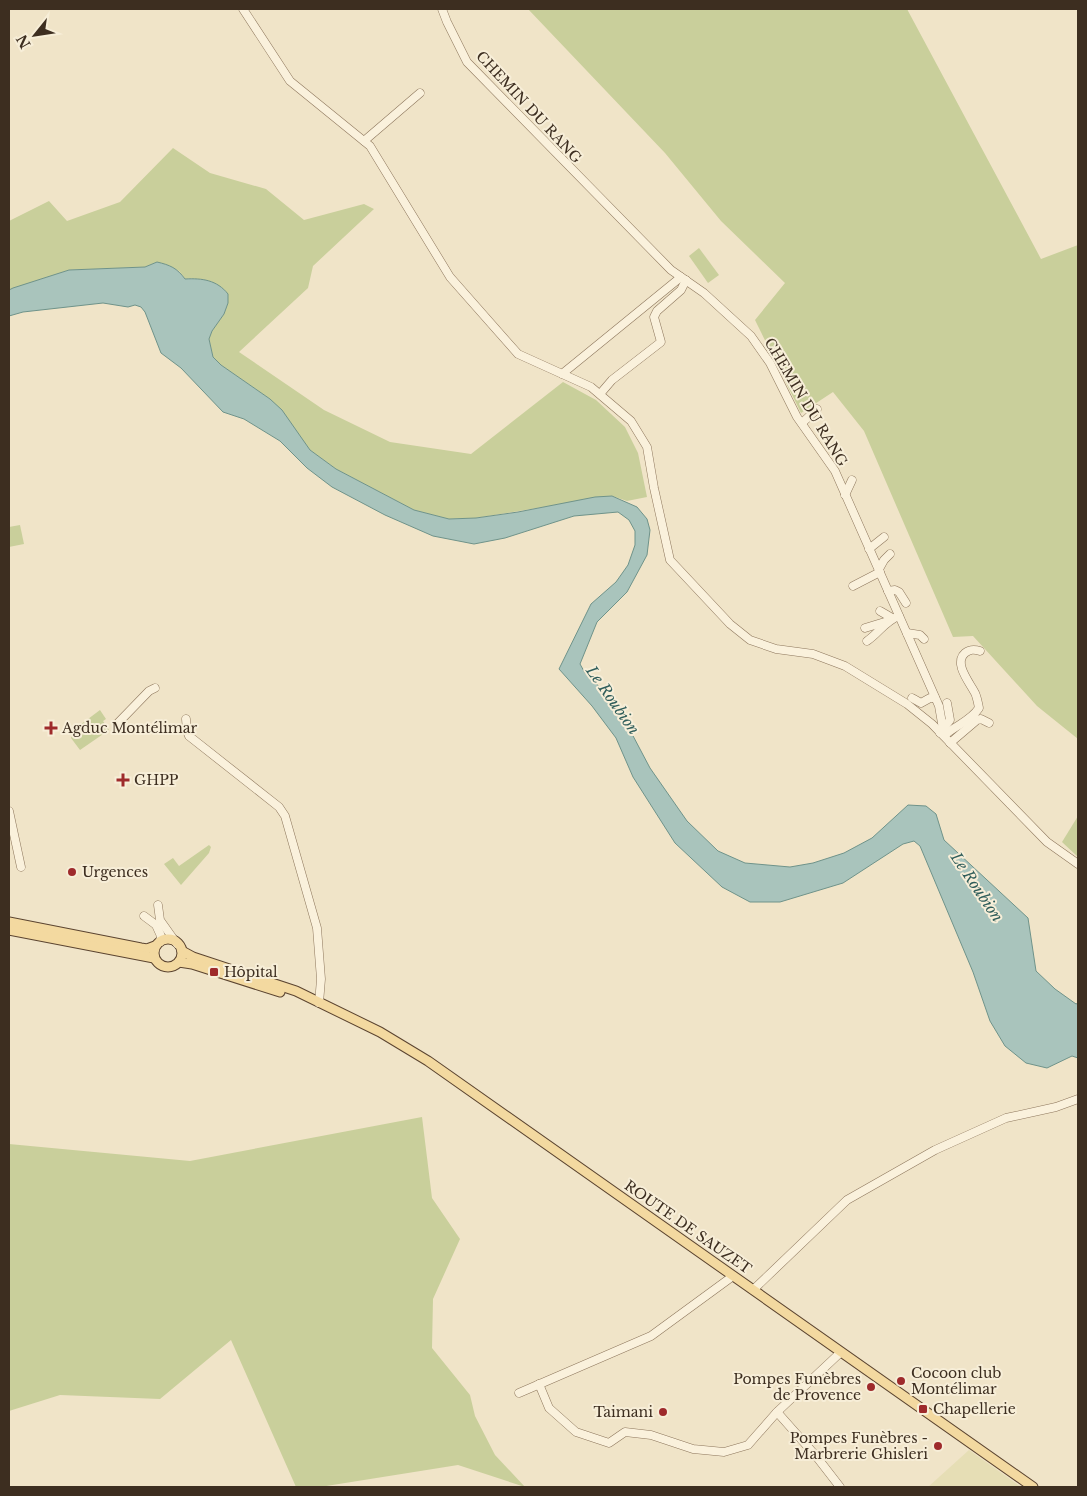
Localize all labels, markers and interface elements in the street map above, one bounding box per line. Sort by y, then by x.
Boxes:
north arrow [10,10,60,60]
text: N [13,31,35,52]
street label: CHEMIN DU RANG [472,47,586,167]
street label: CHEMIN DU RANG [760,334,852,470]
water label: Le Roubion [582,661,644,738]
place label: Agduc Montélimar [61,719,198,737]
marker: Agduc Montélimar [44,721,58,735]
place label: GHPP [134,771,179,789]
marker: GHPP [116,773,130,787]
water label: Le Roubion [946,848,1007,925]
place label: Urgences [82,863,148,881]
marker: Urgences [66,866,78,878]
place label: Hôpital [224,963,278,981]
marker: Hôpital [208,966,220,978]
street label: ROUTE DE SAUZET [621,1176,755,1278]
place label: Cocoon club Montélimar [911,1364,1001,1398]
place label: Pompes Funèbres de Provence [733,1370,861,1404]
marker: Cocoon club Montélimar [895,1375,907,1387]
marker: Pompes Funèbres de Provence [865,1381,877,1393]
place label: Chapellerie [933,1400,1016,1418]
place label: Taimani [593,1403,653,1421]
marker: Chapellerie [917,1403,929,1415]
marker: Taimani [657,1406,669,1418]
place label: Pompes Funèbres - Marbrerie Ghisleri [790,1429,928,1463]
marker: Pompes Funèbres - Marbrerie Ghisleri [932,1440,944,1452]

